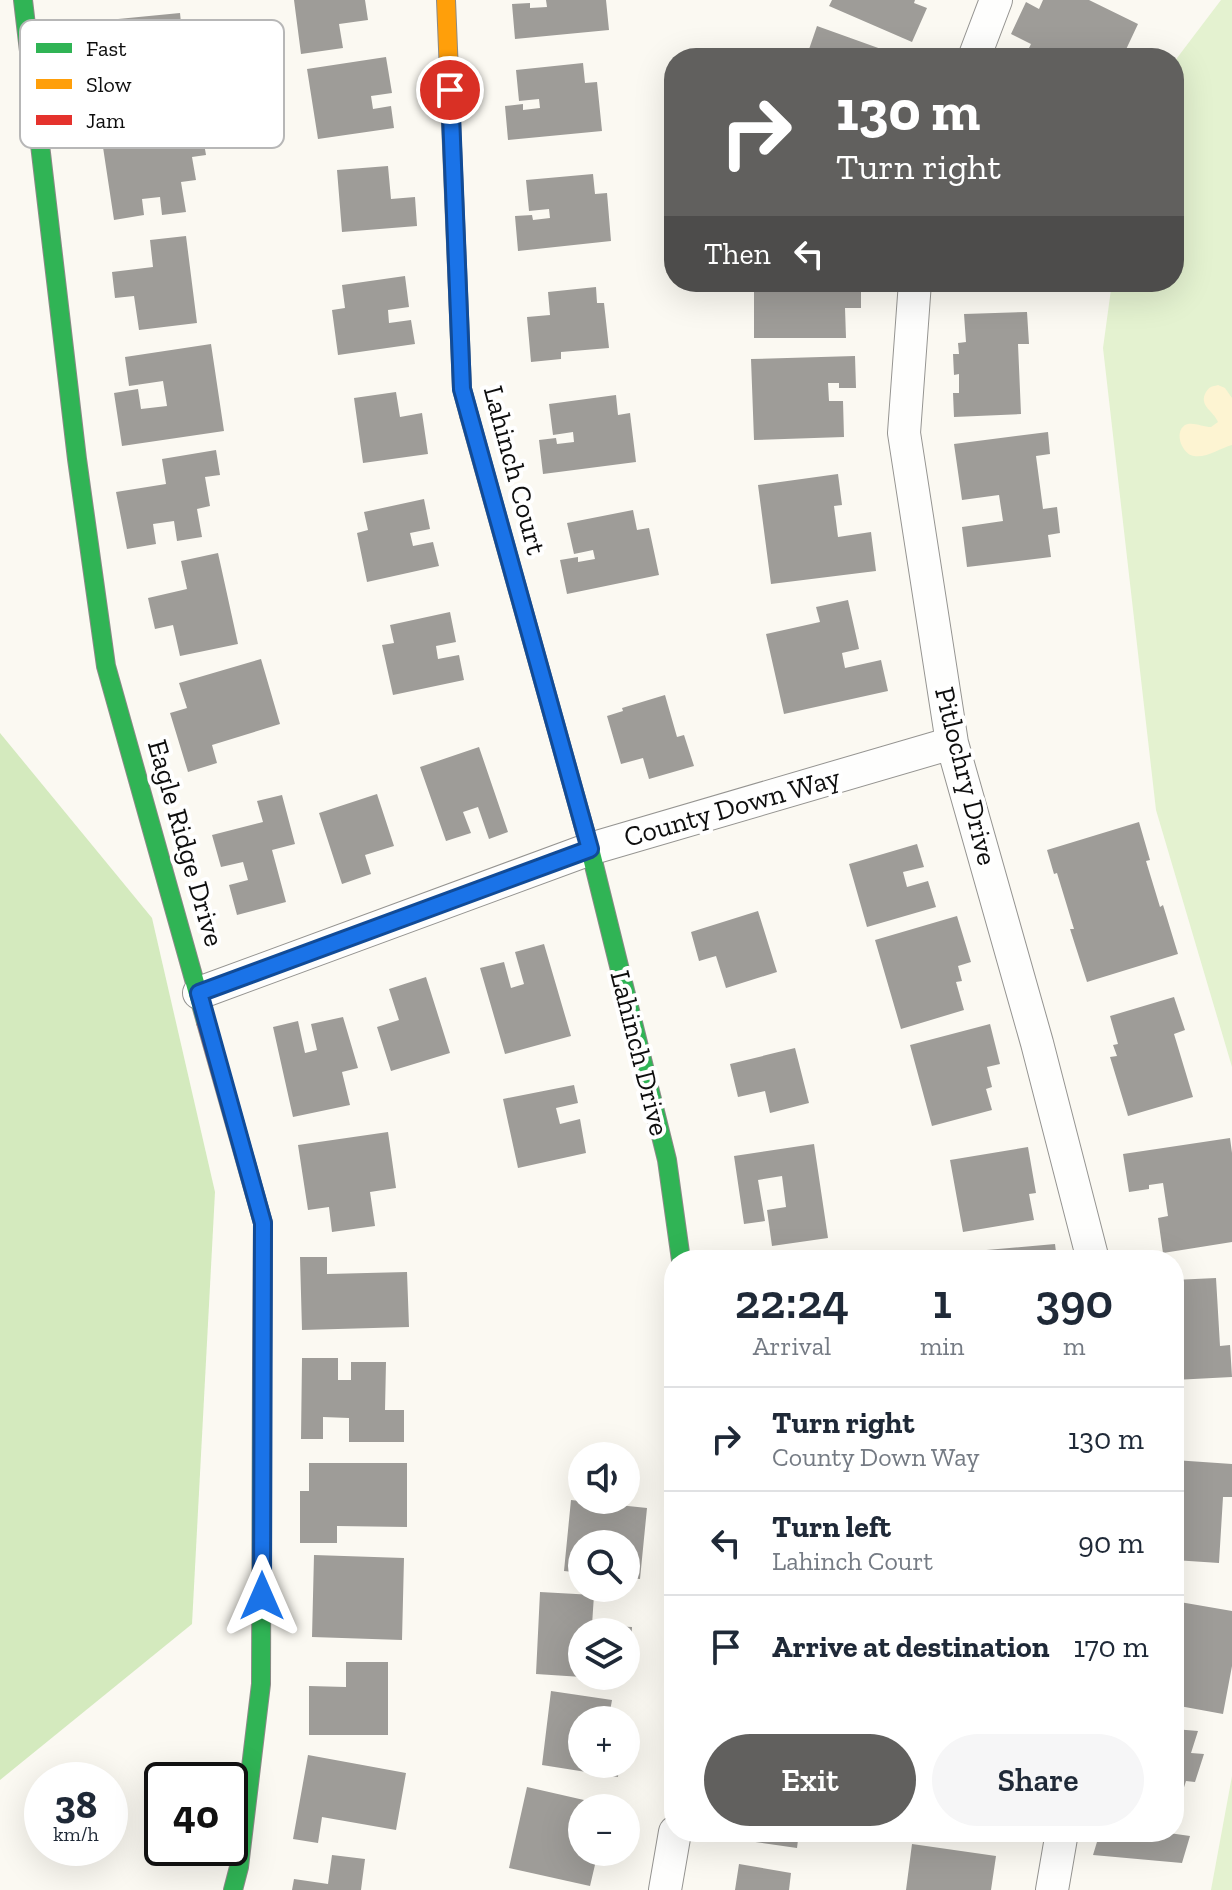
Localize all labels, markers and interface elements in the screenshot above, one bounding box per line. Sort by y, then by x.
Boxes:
legend [20,20,284,148]
text: Fast [86,35,127,62]
pin [416,56,484,124]
icon: arrive [428,68,472,112]
text: Slow [86,71,132,98]
text: 130 m [836,77,980,144]
icon: right [704,80,808,184]
text: Jam [86,107,125,134]
text: Turn right [836,145,1001,188]
icon: left [787,232,831,276]
text: Then [704,236,771,272]
street label: Lahinch Court [477,382,554,559]
street label: Pitlochry Drive [928,684,1004,868]
street label: Eagle Ridge Drive [141,736,231,950]
street label: County Down Way [620,760,845,854]
street label: Lahinch Drive [604,967,676,1139]
text: 22:24 [735,1273,849,1330]
text: 1 [933,1273,952,1330]
text: 390 [1035,1273,1113,1330]
text: Arrival [753,1330,831,1362]
text: min [920,1330,965,1362]
text: m [1063,1330,1085,1362]
text: Turn right [772,1405,914,1441]
icon: right [704,1417,748,1461]
text: 130 m [1068,1421,1144,1457]
text: County Down Way [772,1441,980,1473]
map controls [568,1442,640,1866]
button: sound [568,1442,640,1514]
text: Turn left [772,1509,891,1545]
icon: left [704,1521,748,1565]
text: 90 m [1078,1525,1144,1561]
button: search [568,1530,640,1602]
text: Lahinch Court [772,1545,933,1577]
position arrow [220,1554,304,1638]
button: layers [568,1618,640,1690]
icon: arrive [704,1625,748,1669]
text: Arrive at destination [772,1629,1049,1665]
text: 170 m [1073,1629,1149,1665]
button: + [568,1706,640,1778]
button: Exit [704,1734,916,1826]
button: Share [932,1734,1144,1826]
speed limit sign: 40 [144,1762,248,1866]
text: 38 [55,1780,97,1828]
button: − [568,1794,640,1866]
text: km/h [53,1822,99,1846]

